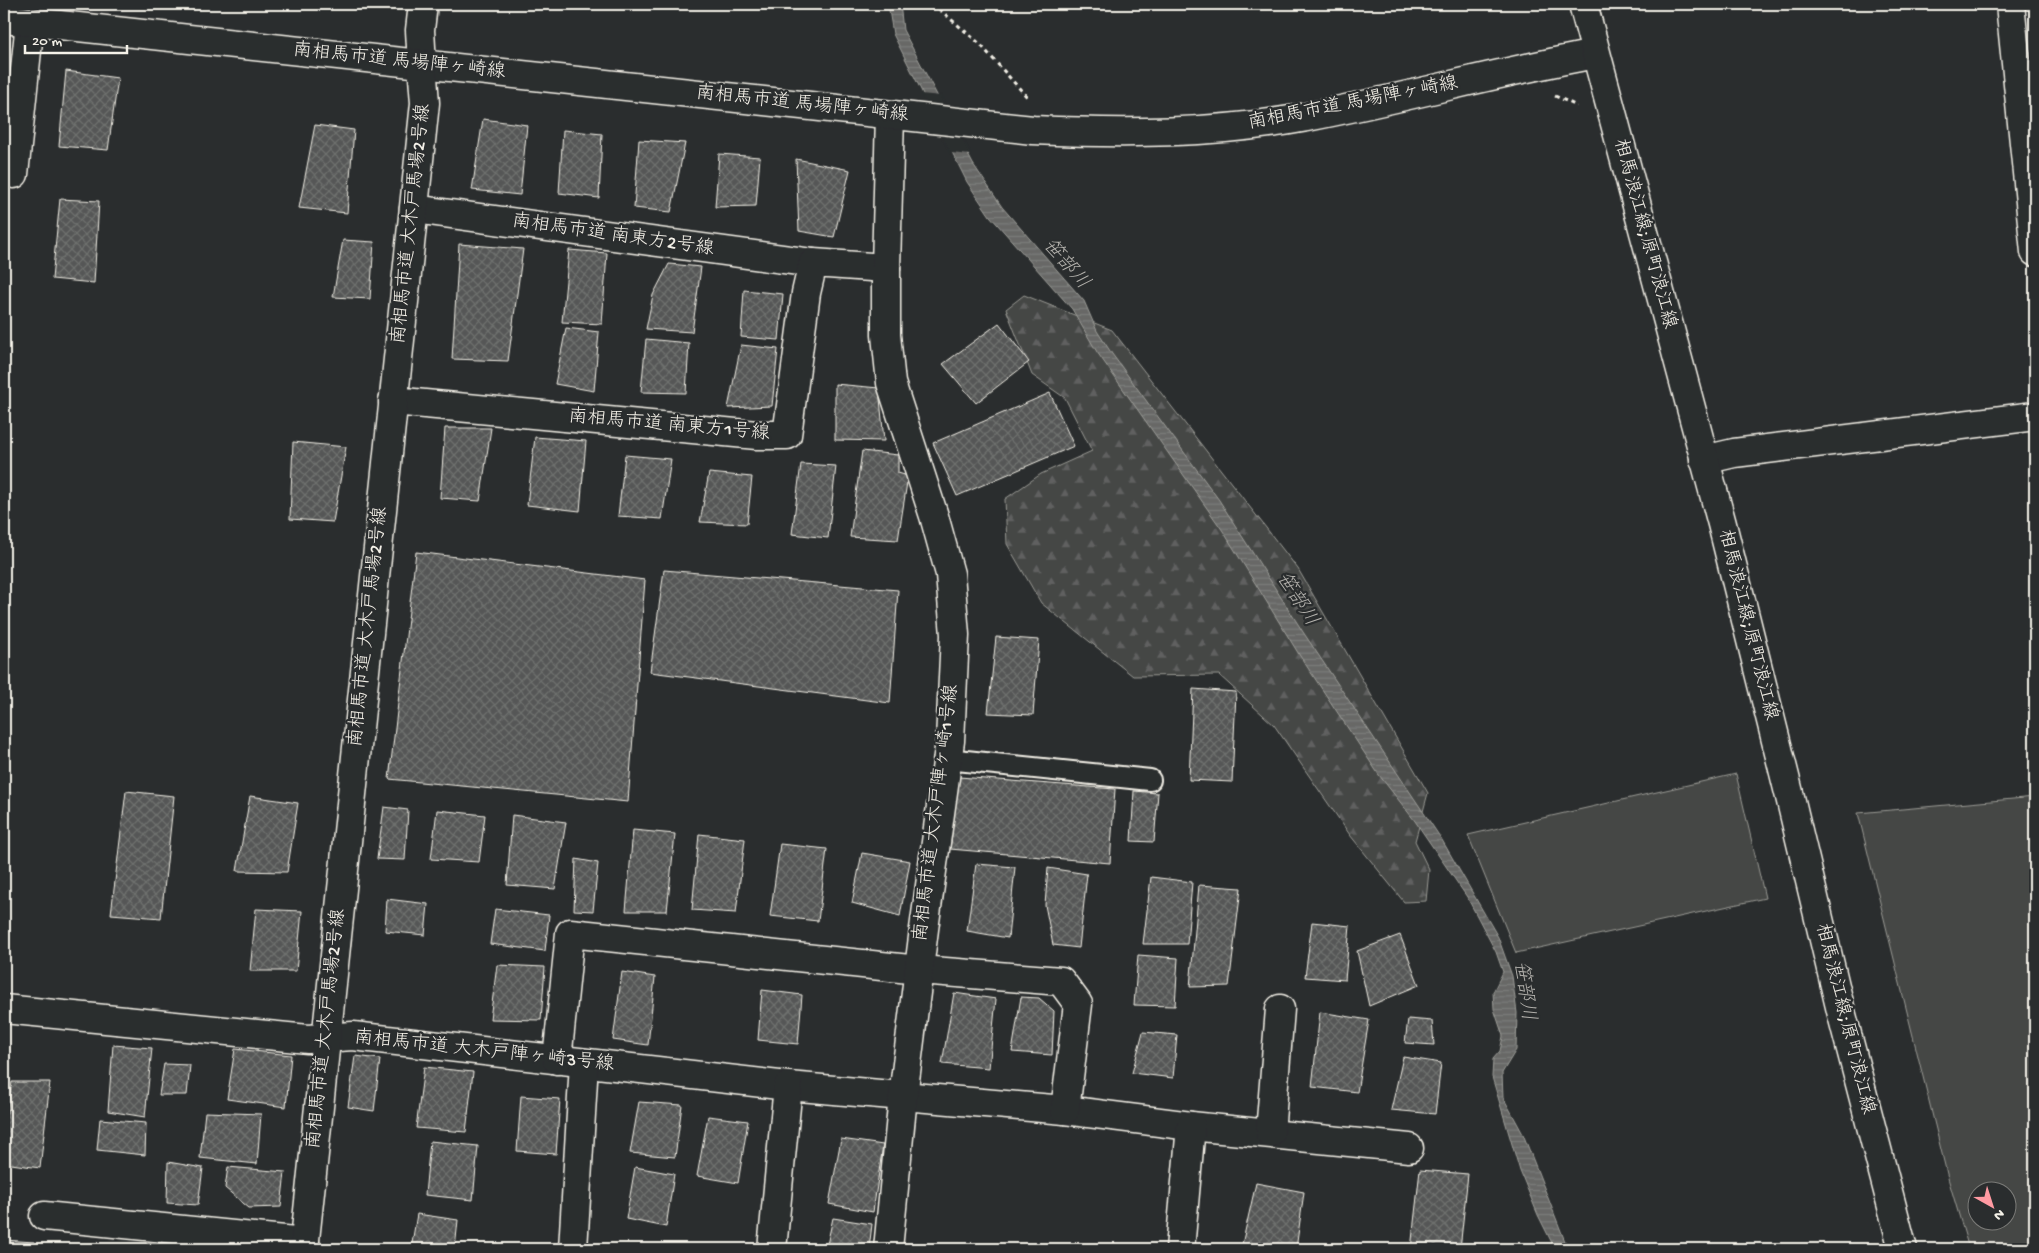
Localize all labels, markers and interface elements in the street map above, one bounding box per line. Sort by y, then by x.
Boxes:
scale bar [25,22,128,54]
text: 20 m [32,33,62,51]
street label: 南相馬市道 馬場陣ヶ崎線 [292,38,506,85]
street label: 南相馬市道 馬場陣ヶ崎線 [1246,71,1460,136]
street label: 南相馬市道 馬場陣ヶ崎線 [695,81,909,128]
street label: 南相馬市道 大木戸馬場2号線 [387,102,436,345]
street label: 相馬浪江線;原町浪江線 [1608,136,1681,332]
street label: 南相馬市道 南東方2号線 [510,209,716,262]
water label: 笹部川 [1037,234,1095,295]
street label: 南相馬市道 南東方1号線 [567,405,771,446]
street label: 南相馬市道 大木戸馬場2号線 [344,505,393,748]
street label: 相馬浪江線;原町浪江線 [1712,527,1783,723]
water label: 笹部川 [1270,567,1324,631]
street label: 南相馬市道 大木戸陣ヶ崎1号線 [909,683,964,943]
street label: 南相馬市道 大木戸馬場2号線 [302,907,351,1150]
street label: 相馬浪江線;原町浪江線 [1809,921,1880,1117]
water label: 笹部川 [1507,959,1541,1022]
street label: 南相馬市道 大木戸陣ヶ崎3号線 [353,1026,615,1077]
north arrow [1966,1180,2016,1230]
text: N [1990,1205,2008,1224]

